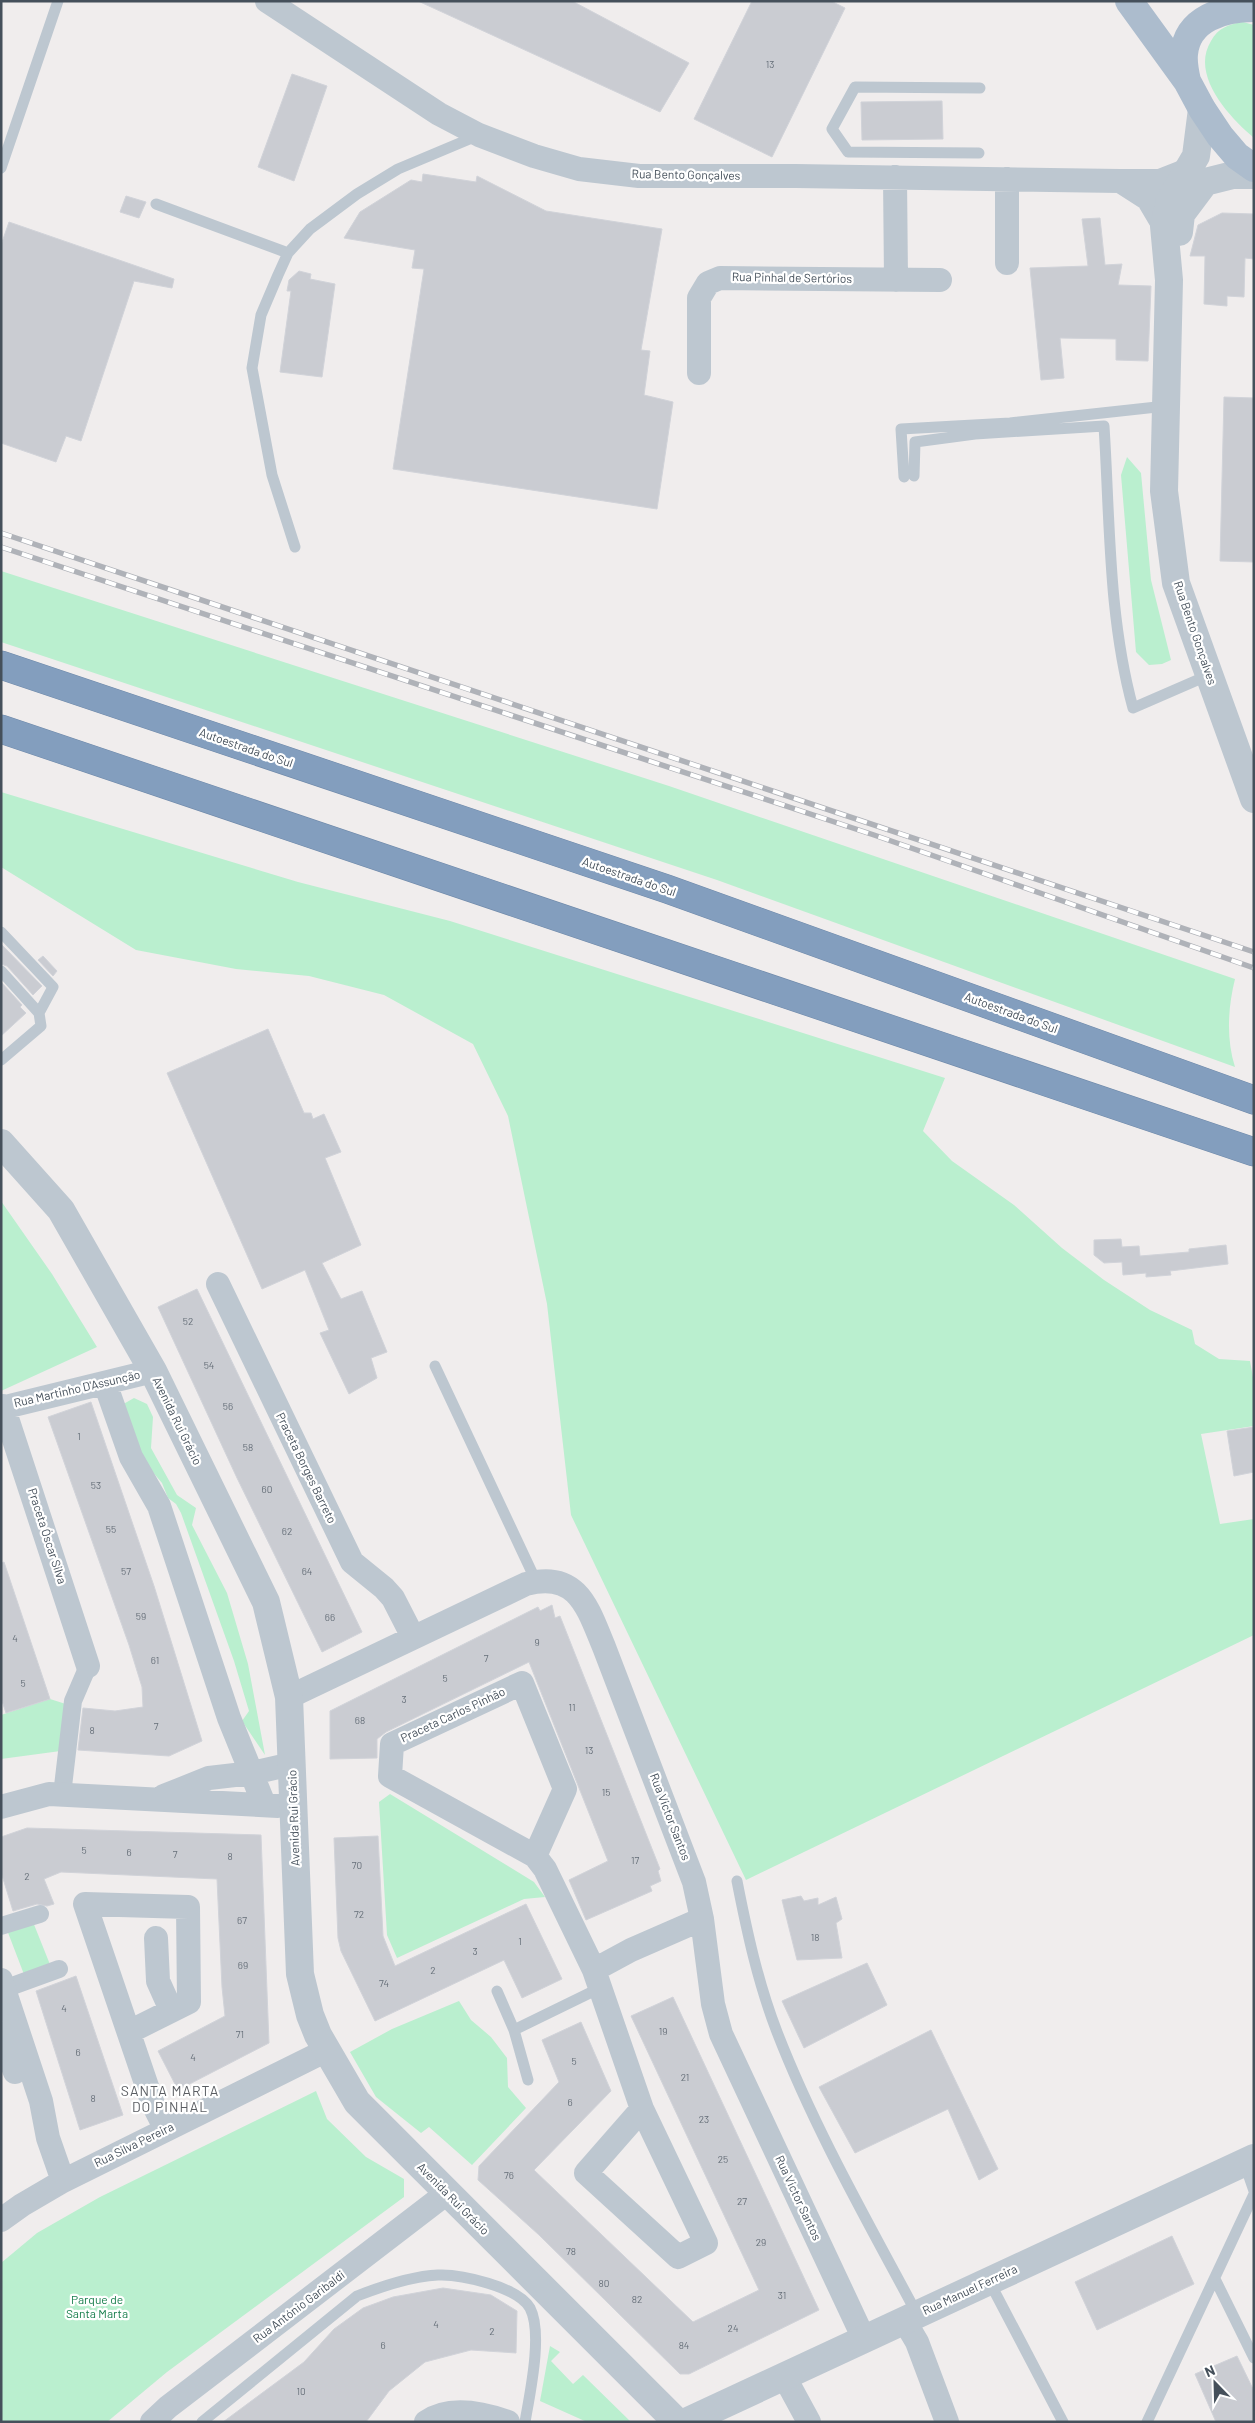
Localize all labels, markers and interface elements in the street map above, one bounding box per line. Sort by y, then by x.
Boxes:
house number: 13 [766,58,774,70]
street label: Rua Bento Gonçalves [632,166,741,182]
street label: Rua Pinhal de Sertórios [732,269,853,285]
street label: Rua Bento Gonçalves [1172,579,1220,687]
street label: Autoestrada do Sul [198,724,295,770]
street label: Autoestrada do Sul [581,853,678,899]
street label: Autoestrada do Sul [963,989,1060,1035]
house number: 52 [183,1315,193,1327]
house number: 54 [204,1359,214,1371]
street label: Rua Martinho D'Assunção [12,1367,141,1409]
street label: Avenida Rui Grácio [151,1374,205,1467]
house number: 56 [223,1400,233,1412]
street label: Praceta Borges Barreto [274,1410,340,1525]
house number: 1 [77,1430,81,1442]
house number: 58 [243,1441,253,1453]
house number: 53 [91,1479,101,1491]
house number: 60 [262,1483,272,1495]
street label: Praceta Óscar Silva [26,1486,70,1585]
house number: 55 [106,1523,116,1535]
house number: 62 [282,1525,292,1537]
house number: 57 [121,1565,131,1577]
house number: 64 [302,1565,312,1577]
house number: 59 [136,1610,146,1622]
house number: 66 [325,1611,335,1623]
house number: 4 [12,1632,18,1644]
house number: 9 [534,1636,540,1648]
house number: 7 [484,1652,489,1664]
house number: 61 [151,1654,159,1666]
house number: 5 [442,1672,448,1684]
house number: 5 [20,1677,26,1689]
street label: Praceta Carlos Pinhão [398,1684,507,1744]
house number: 3 [401,1693,407,1705]
house number: 11 [568,1701,576,1713]
house number: 68 [355,1714,365,1726]
house number: 7 [154,1720,159,1732]
house number: 8 [89,1724,95,1736]
house number: 13 [585,1744,593,1756]
street label: Avenida Rui Grácio [284,1770,302,1866]
street label: Rua Victor Santos [648,1771,694,1862]
house number: 15 [602,1786,610,1798]
house number: 5 [81,1844,87,1856]
house number: 6 [126,1846,132,1858]
house number: 7 [173,1848,178,1860]
house number: 8 [227,1850,233,1862]
house number: 17 [631,1854,639,1866]
house number: 70 [352,1859,362,1871]
house number: 2 [24,1870,30,1882]
house number: 72 [354,1908,364,1920]
house number: 67 [237,1914,247,1926]
house number: 18 [811,1931,819,1943]
house number: 1 [518,1935,522,1947]
house number: 3 [472,1945,478,1957]
house number: 69 [238,1959,248,1971]
house number: 2 [430,1964,436,1976]
house number: 74 [379,1977,389,1989]
house number: 4 [61,2002,67,2014]
house number: 19 [659,2025,667,2037]
house number: 71 [236,2028,244,2040]
house number: 6 [75,2046,81,2058]
house number: 4 [190,2051,196,2063]
house number: 5 [571,2055,577,2067]
house number: 21 [681,2071,689,2083]
district label: SANTA MARTA DO PINHAL [121,2082,219,2115]
house number: 8 [90,2092,96,2104]
house number: 6 [567,2096,573,2108]
house number: 23 [699,2113,709,2125]
street label: Rua Silva Pereira [92,2119,176,2169]
house number: 25 [718,2153,728,2165]
street label: Rua Victor Santos [773,2153,825,2243]
street label: Avenida Rui Grácio [415,2159,493,2237]
house number: 76 [504,2169,514,2181]
house number: 27 [737,2195,747,2207]
house number: 29 [756,2236,766,2248]
house number: 78 [566,2245,576,2257]
street label: Rua Manuel Ferreira [920,2261,1019,2317]
street label: Rua António Garibaldi [250,2267,347,2345]
house number: 80 [599,2277,609,2289]
house number: 31 [778,2289,786,2301]
park label: Parque de Santa Marta [66,2292,128,2320]
house number: 82 [632,2293,642,2305]
house number: 4 [433,2318,439,2330]
house number: 24 [728,2322,738,2334]
house number: 2 [489,2325,495,2337]
house number: 6 [380,2339,386,2351]
house number: 84 [679,2339,689,2351]
north arrow [1190,2358,1240,2408]
text: N [1202,2361,1217,2380]
house number: 10 [296,2385,306,2397]

